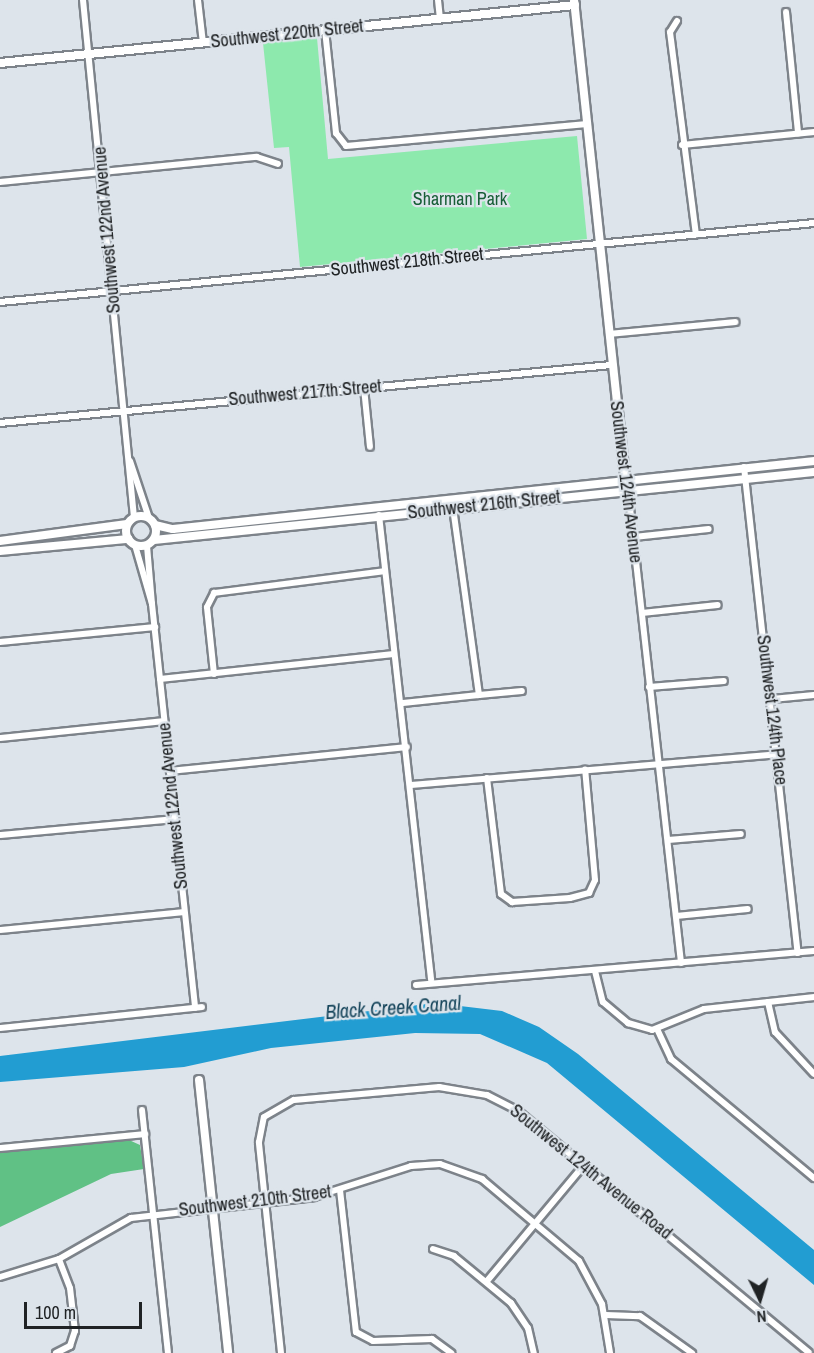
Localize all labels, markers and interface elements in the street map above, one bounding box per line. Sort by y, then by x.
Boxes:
street label: Southwest 220th Street [210,15,364,53]
street label: Southwest 122nd Avenue [89,145,125,315]
park label: Sharman Park [413,188,507,210]
street label: Southwest 218th Street [330,243,484,281]
street label: Southwest 217th Street [228,376,382,410]
street label: Southwest 124th Avenue [605,399,647,565]
street label: Southwest 216th Street [407,486,561,524]
street label: Southwest 124th Place [752,634,792,786]
street label: Southwest 122nd Avenue [153,721,193,891]
water label: Black Creek Canal [324,990,462,1024]
street label: Southwest 124th Avenue Road [505,1100,677,1244]
street label: Southwest 210th Street [178,1181,332,1221]
north arrow [730,1269,790,1329]
scale bar [27,1290,146,1328]
text: 100 m [35,1300,76,1325]
text: N [756,1306,767,1328]

